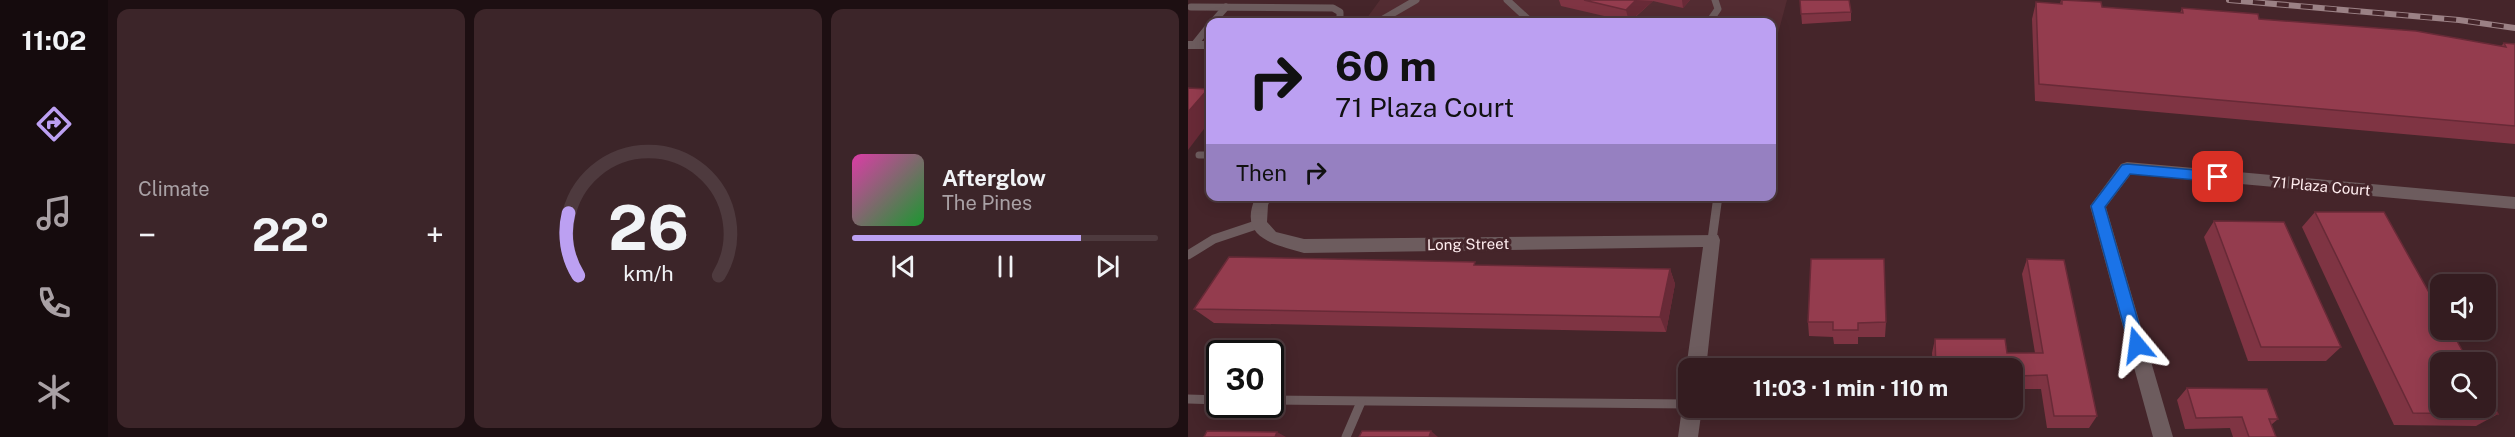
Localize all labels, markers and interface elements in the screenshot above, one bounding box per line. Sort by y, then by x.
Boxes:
text: 11:02 [22,24,86,56]
text: 60 m [1335,41,1437,90]
icon: right [1236,42,1314,120]
text: 71 Plaza Court [1335,91,1514,123]
icon: directions [33,103,75,145]
pin [2192,151,2243,202]
icon: right [1299,156,1332,189]
text: Then [1236,160,1287,186]
icon: arrive [2201,160,2234,193]
text: Afterglow [942,165,1046,191]
street label: 71 Plaza Court [2271,173,2372,199]
text: Climate [138,177,210,201]
text: 26 [608,191,688,264]
text: The Pines [942,191,1032,215]
icon: music [33,192,75,234]
text: 22° [252,208,330,261]
text: − [138,216,156,254]
text: + [426,216,444,254]
street label: Long Street [1427,235,1509,253]
icon: previous [887,250,920,283]
icon: pause [989,250,1022,283]
icon: next [1091,250,1124,283]
text: km/h [623,261,673,286]
map controls [2430,274,2496,418]
button: sound [2430,274,2496,340]
icon: phone [33,282,75,324]
position arrow [2105,313,2169,377]
speed limit sign: 30 [1206,340,1284,418]
button: search [2430,352,2496,418]
icon: climate [33,371,75,413]
text: 11:03 · 1 min · 110 m [1753,375,1948,401]

